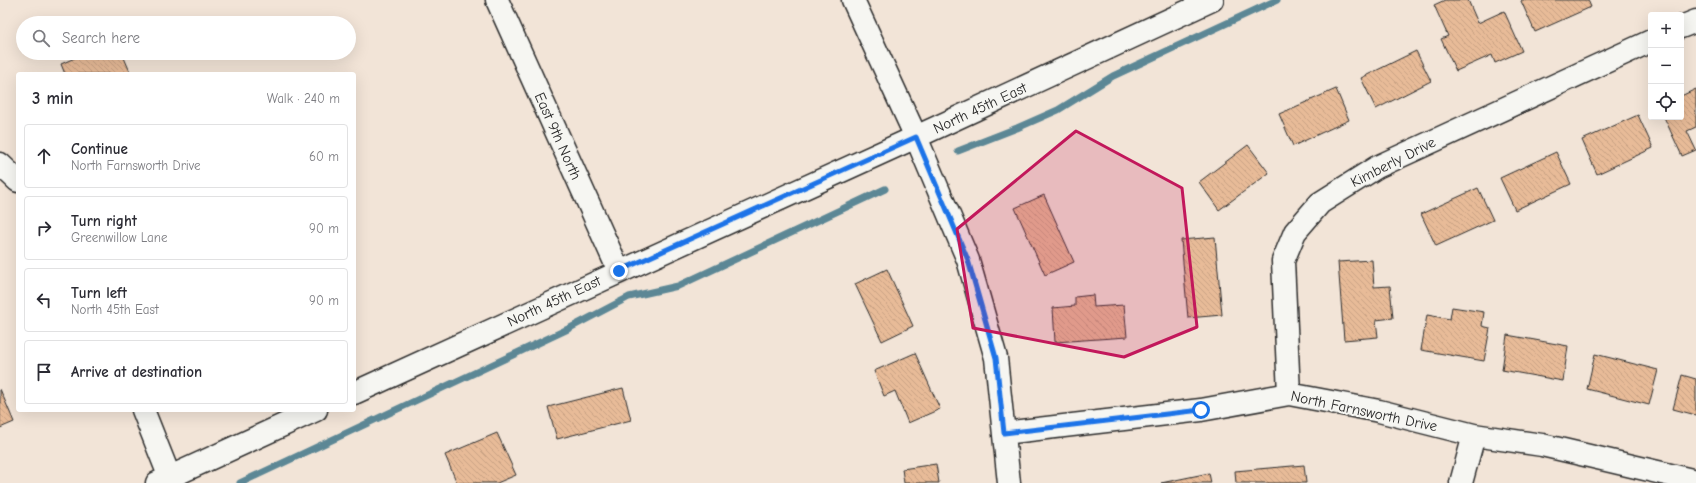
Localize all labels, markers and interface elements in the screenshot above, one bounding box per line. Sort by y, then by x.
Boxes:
map controls [1648,12,1684,120]
button: + [1648,12,1684,48]
search box [16,16,356,60]
icon: search [30,27,52,49]
text: Search here [62,29,140,47]
button: − [1648,48,1684,84]
street label: North 45th East [930,78,1030,138]
button: locate [1648,84,1684,120]
text: 3 min [32,89,73,108]
street label: East 9th North [531,90,585,182]
text: Walk · 240 m [267,91,340,106]
street label: Kimberly Drive [1347,133,1439,191]
text: Continue [71,140,128,158]
icon: ahead [33,145,55,167]
text: 60 m [309,149,339,164]
text: North Farnsworth Drive [71,158,200,173]
text: Turn right [71,212,137,230]
icon: right [33,217,55,239]
text: 90 m [309,221,339,236]
text: Greenwillow Lane [71,230,167,245]
route end [610,262,628,280]
street label: North 45th East [504,271,604,331]
text: Turn left [71,284,127,302]
icon: left [33,289,55,311]
text: 90 m [309,293,339,308]
text: North 45th East [71,302,159,317]
icon: arrive [33,361,55,383]
text: Arrive at destination [71,363,202,381]
street label: North Farnsworth Drive [1289,387,1439,435]
route start [1192,401,1210,419]

